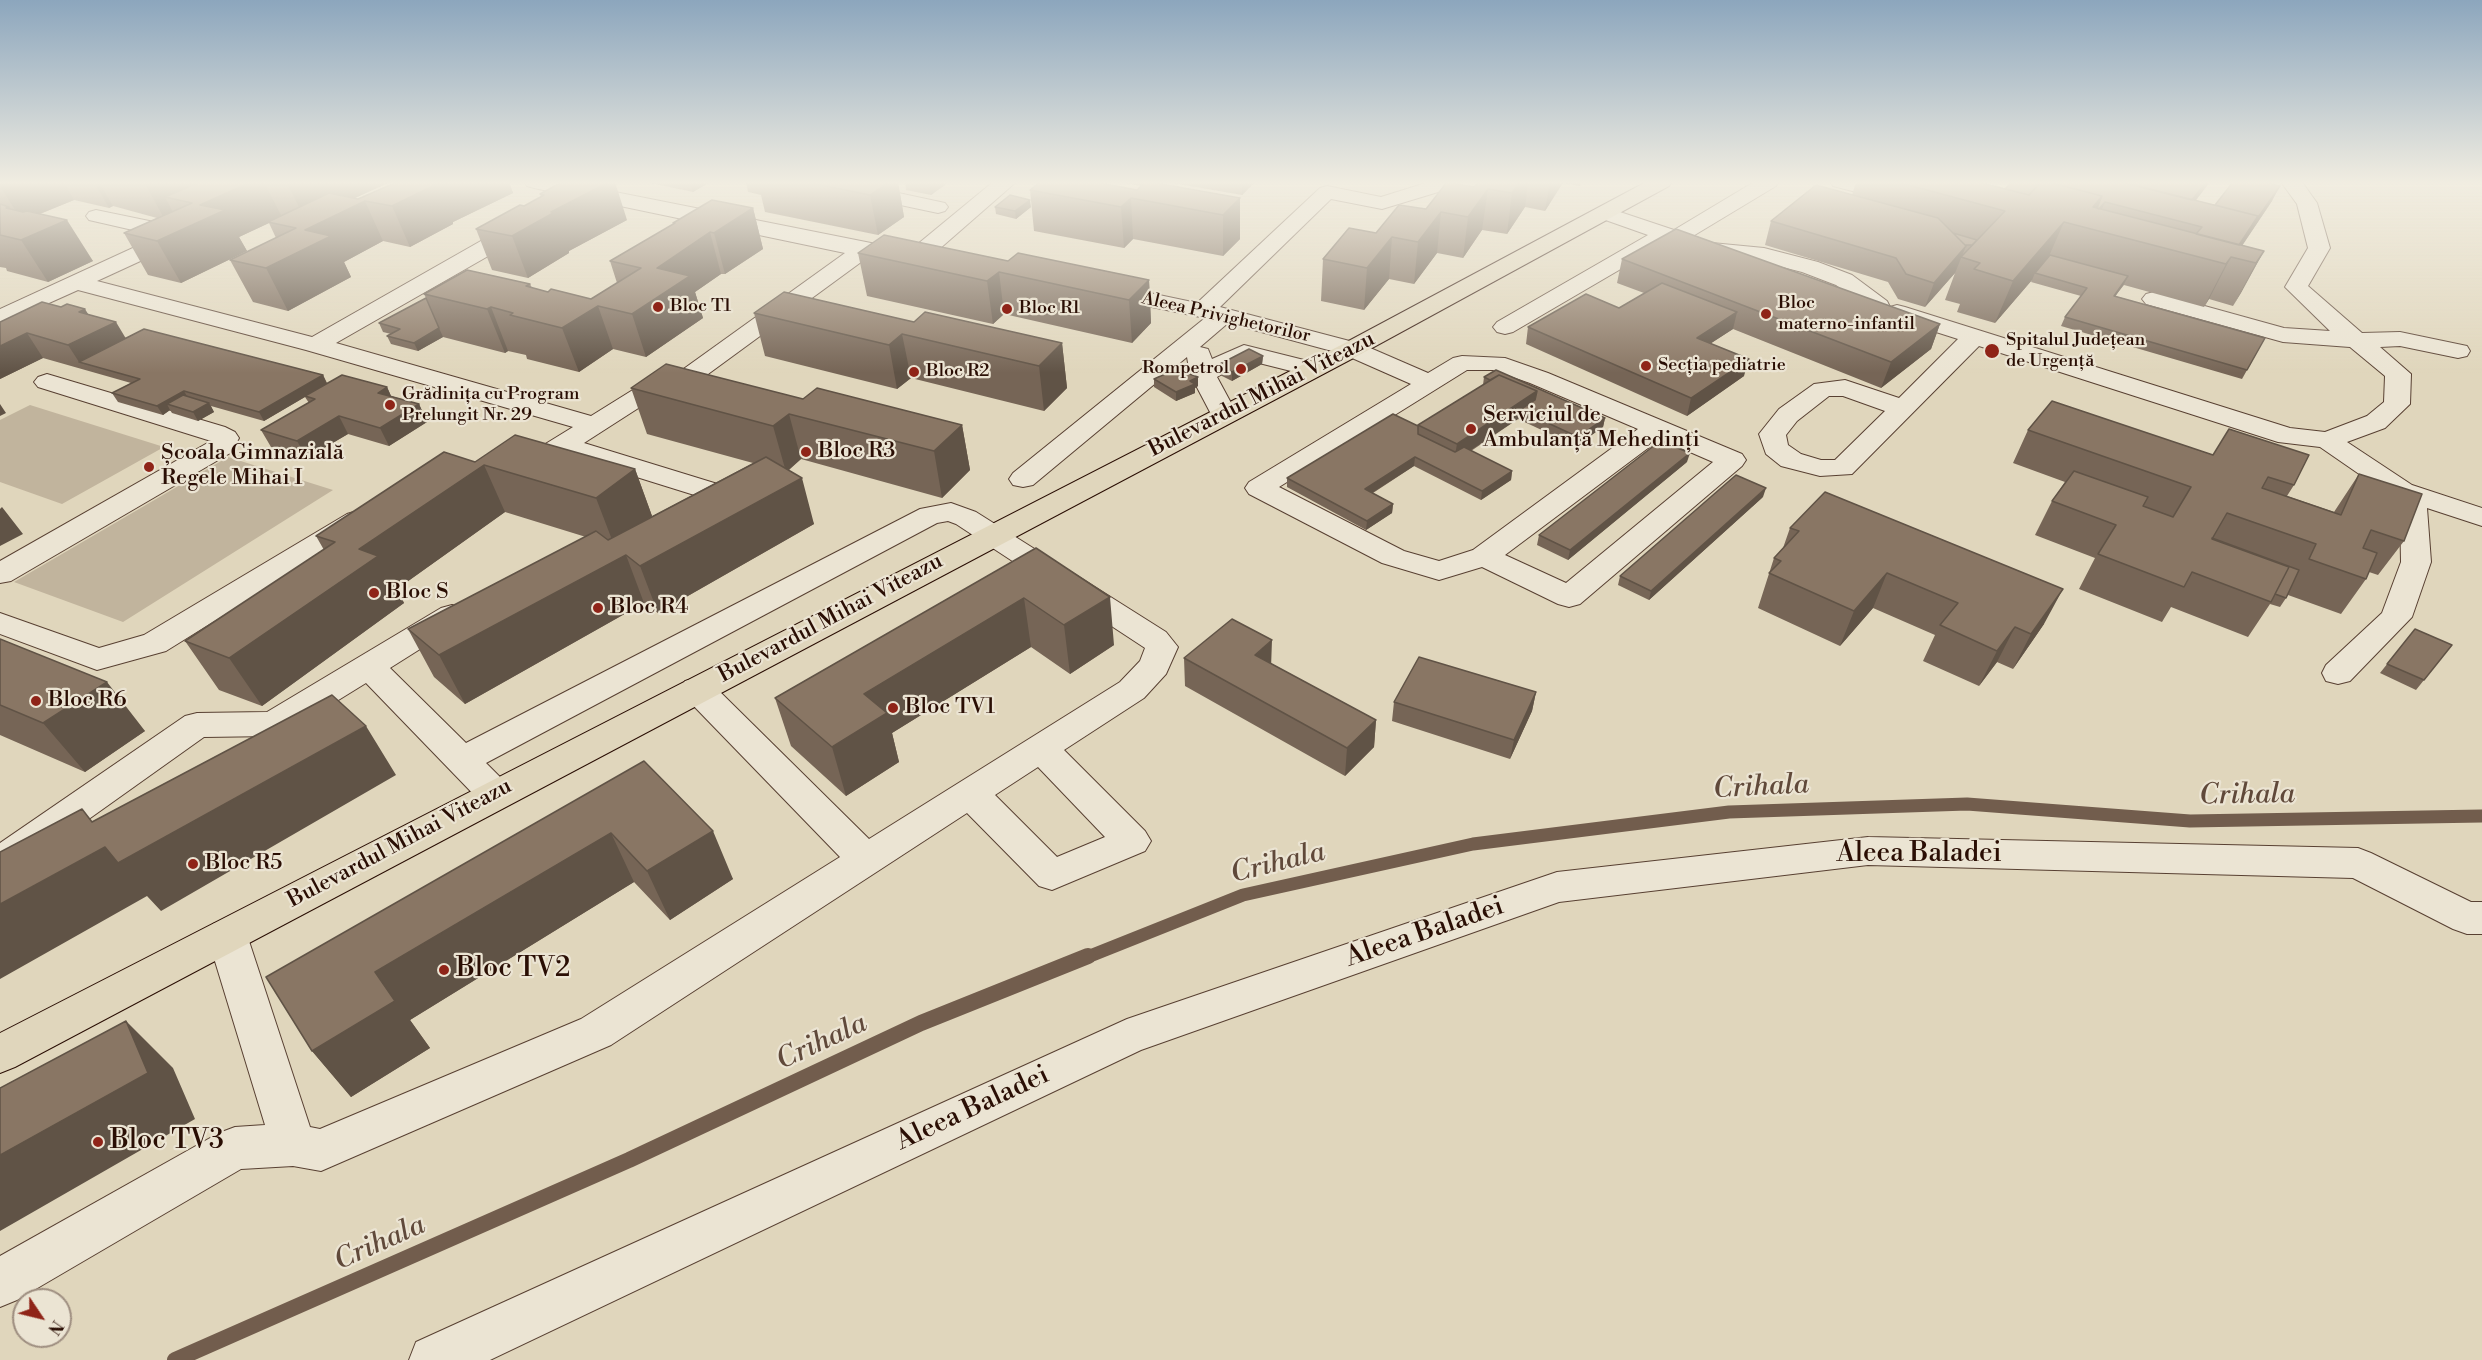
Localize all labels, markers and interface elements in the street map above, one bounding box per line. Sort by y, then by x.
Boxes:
street label: Aleea Privighetorilor [1139,288,1313,348]
place label: Bloc materno-infantil [1778,293,1915,336]
place label: Bloc T1 [670,296,731,318]
place label: Bloc R1 [1019,298,1080,320]
marker: Bloc T1 [651,300,665,314]
marker: Bloc R1 [1000,302,1014,316]
marker: Bloc materno-infantil [1759,307,1773,321]
street label: Bulevardul Mihai Viteazu [1145,326,1379,464]
place label: Spitalul Județean de Urgență [2006,330,2145,372]
marker: Spitalul Județean de Urgență [1983,342,2001,360]
place label: Secția pediatrie [1658,355,1786,377]
place label: Rompetrol [1142,358,1229,380]
marker: Secția pediatrie [1639,359,1653,373]
place label: Bloc R2 [926,361,990,383]
marker: Rompetrol [1234,362,1248,376]
marker: Bloc R2 [907,365,921,379]
place label: Grădinița cu Program Prelungit Nr. 29 [402,384,580,426]
marker: Grădinița cu Program Prelungit Nr. 29 [383,398,397,412]
place label: Serviciul de Ambulanță Mehedinți [1483,403,1700,454]
marker: Serviciul de Ambulanță Mehedinți [1464,422,1478,436]
place label: Bloc R3 [818,439,895,465]
place label: Școala Gimnazială Regele Mihai I [161,441,344,493]
marker: Bloc R3 [799,445,813,459]
marker: Școala Gimnazială Regele Mihai I [142,460,156,474]
street label: Bulevardul Mihai Viteazu [714,549,948,689]
place label: Bloc S [386,580,449,606]
marker: Bloc S [367,586,381,600]
place label: Bloc R4 [610,595,688,621]
marker: Bloc R4 [591,601,605,615]
place label: Bloc R6 [48,688,127,714]
marker: Bloc R6 [29,694,43,708]
place label: Bloc TV1 [905,695,995,721]
marker: Bloc TV1 [886,701,900,715]
water label: Crihala [1712,769,1810,807]
street label: Bulevardul Mihai Viteazu [283,774,517,914]
water label: Crihala [2199,778,2295,814]
water label: Crihala [1227,836,1329,892]
street label: Aleea Baladei [1836,839,2002,871]
place label: Bloc R5 [205,851,282,877]
marker: Bloc R5 [186,857,200,871]
street label: Aleea Baladei [1342,891,1508,975]
place label: Bloc TV2 [456,954,571,986]
marker: Bloc TV2 [437,963,451,977]
water label: Crihala [771,1007,873,1079]
street label: Aleea Baladei [891,1059,1055,1159]
place label: Bloc TV3 [110,1126,224,1158]
marker: Bloc TV3 [91,1135,105,1149]
water label: Crihala [329,1209,431,1279]
north arrow [12,1288,72,1348]
text: N [43,1316,67,1338]

